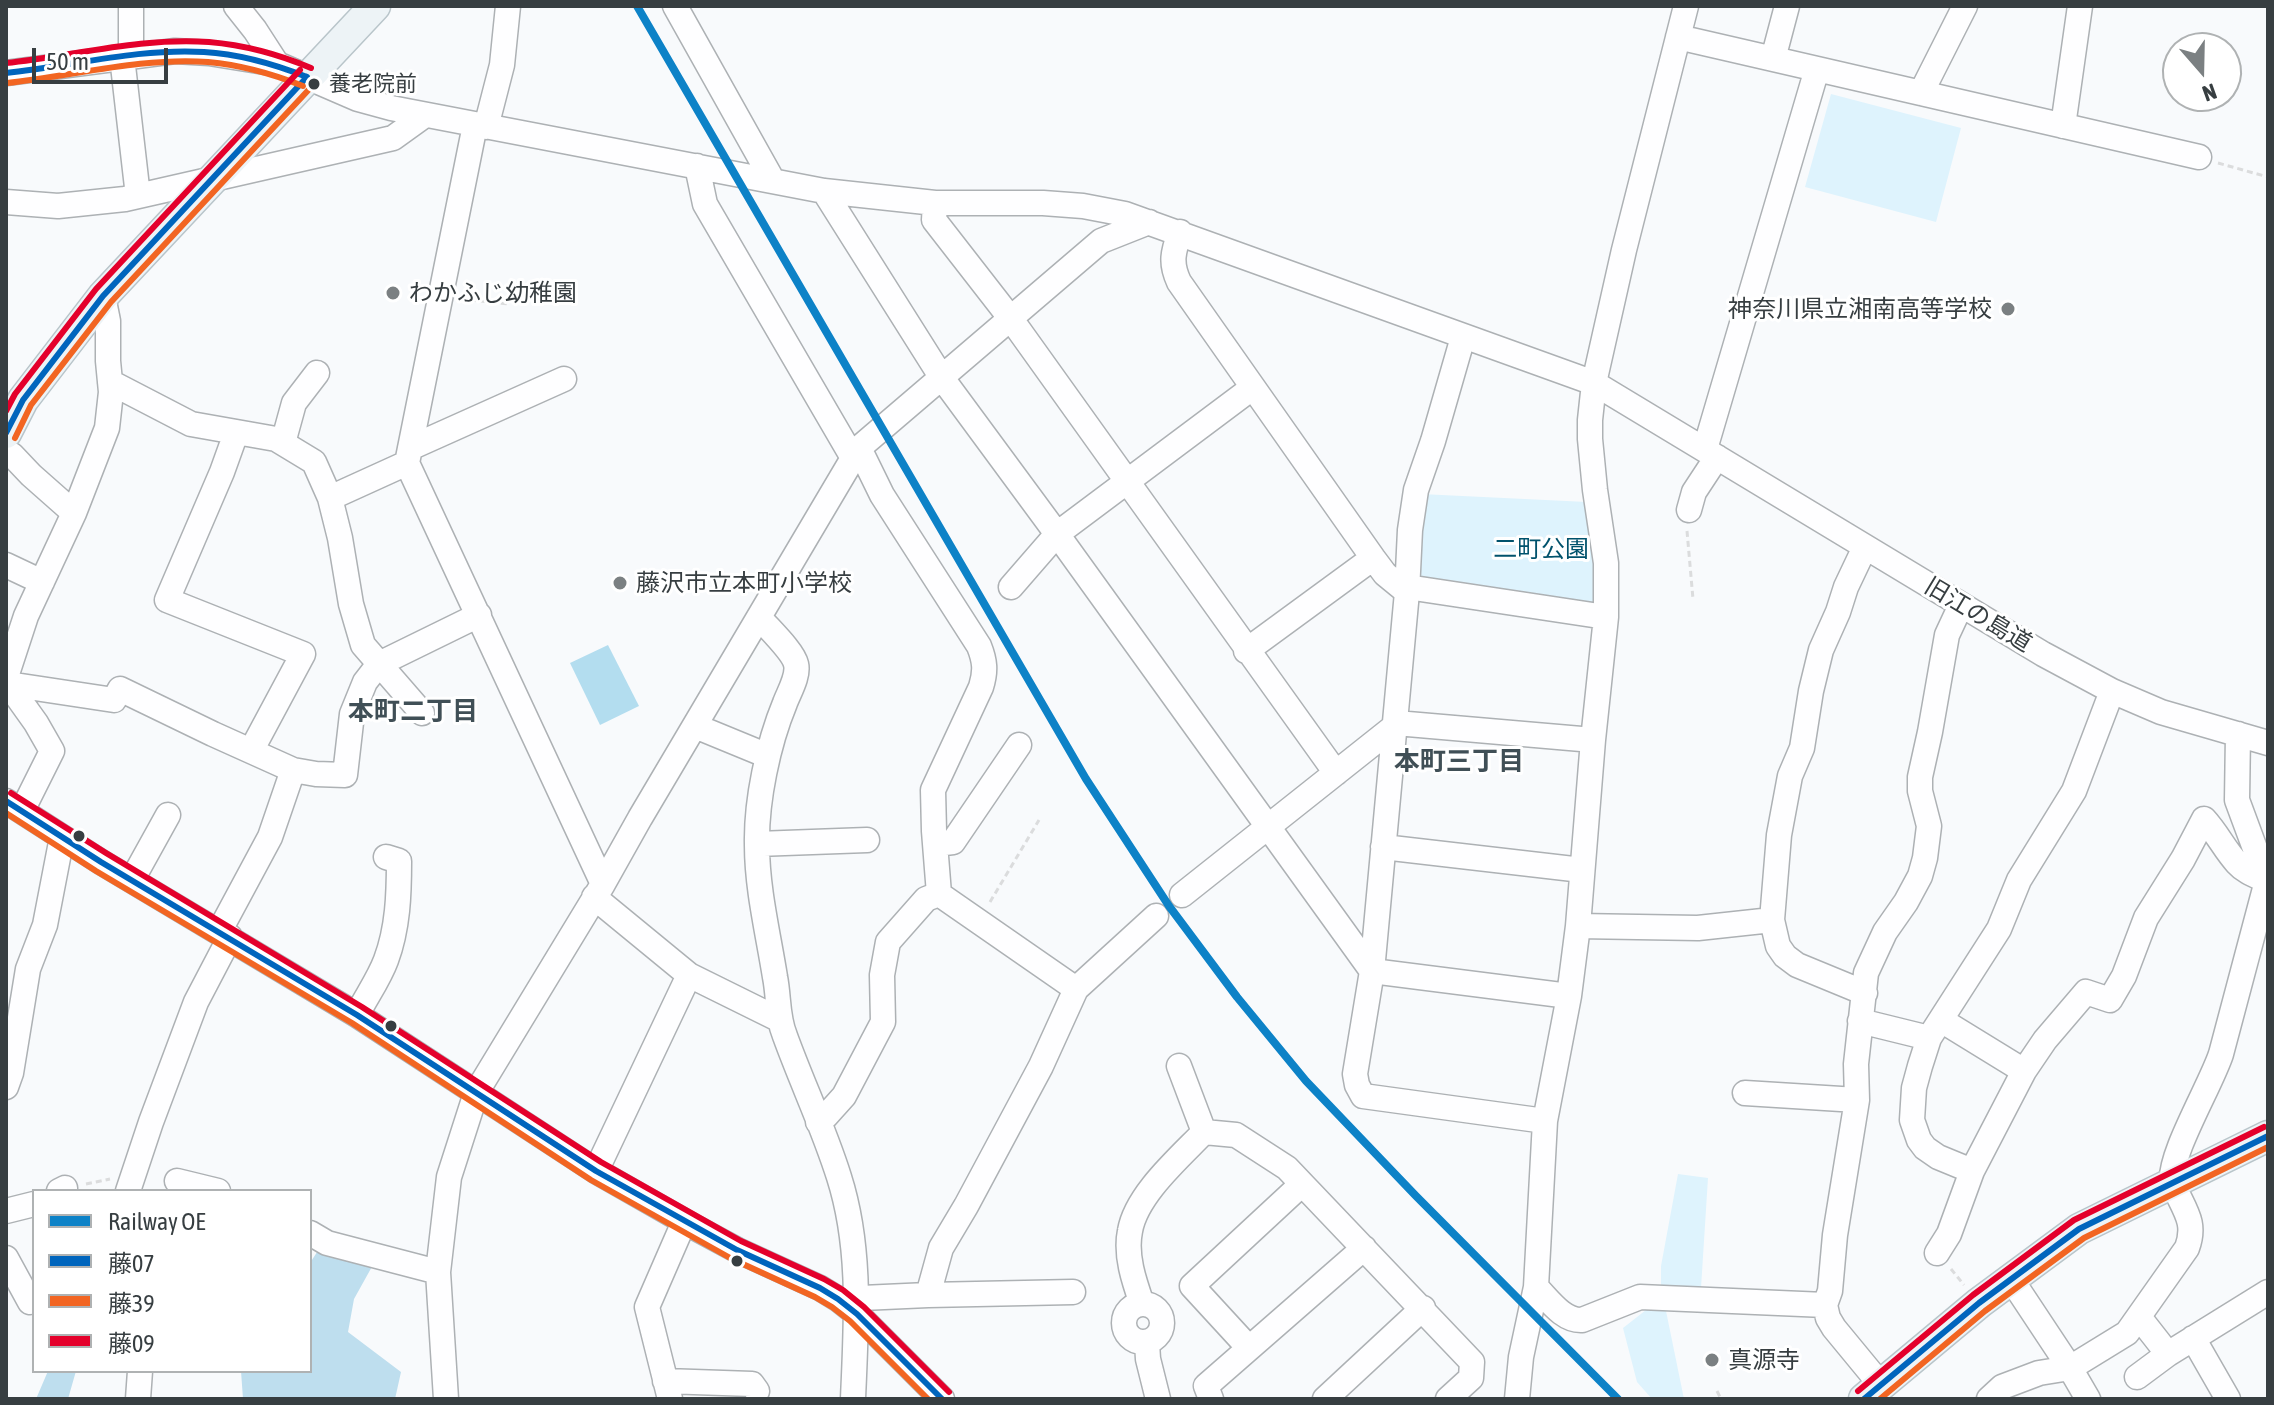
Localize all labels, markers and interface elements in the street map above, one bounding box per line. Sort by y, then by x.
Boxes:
scale bar [36,32,172,82]
north arrow [2162,32,2242,112]
text: 50 m [46,48,89,75]
place label: 養老院前 [329,71,417,97]
marker: 養老院前 [306,76,322,92]
text: N [2199,78,2220,107]
place label: わかふじ幼稚園 [409,279,577,307]
marker: わかふじ幼稚園 [384,284,402,302]
place label: 神奈川県立湘南高等学校 [1728,295,1992,323]
marker: 神奈川県立湘南高等学校 [1999,300,2017,318]
park label: 二町公園 [1493,535,1589,563]
place label: 藤沢市立本町小学校 [636,569,852,597]
street label: 旧江の島道 [1919,572,2037,658]
marker: 藤沢市立本町小学校 [611,574,629,592]
district label: 本町二丁目 [348,696,478,728]
district label: 本町三丁目 [1394,746,1524,778]
unlabelled marker [71,828,87,844]
unlabelled marker [383,1018,399,1034]
legend [32,1189,312,1373]
text: Railway OE [108,1208,205,1235]
text: 藤07 [108,1250,155,1277]
unlabelled marker [729,1253,745,1269]
text: 藤39 [108,1290,155,1317]
text: 藤09 [108,1330,155,1357]
place label: 真源寺 [1728,1346,1800,1374]
marker: 真源寺 [1703,1351,1721,1369]

